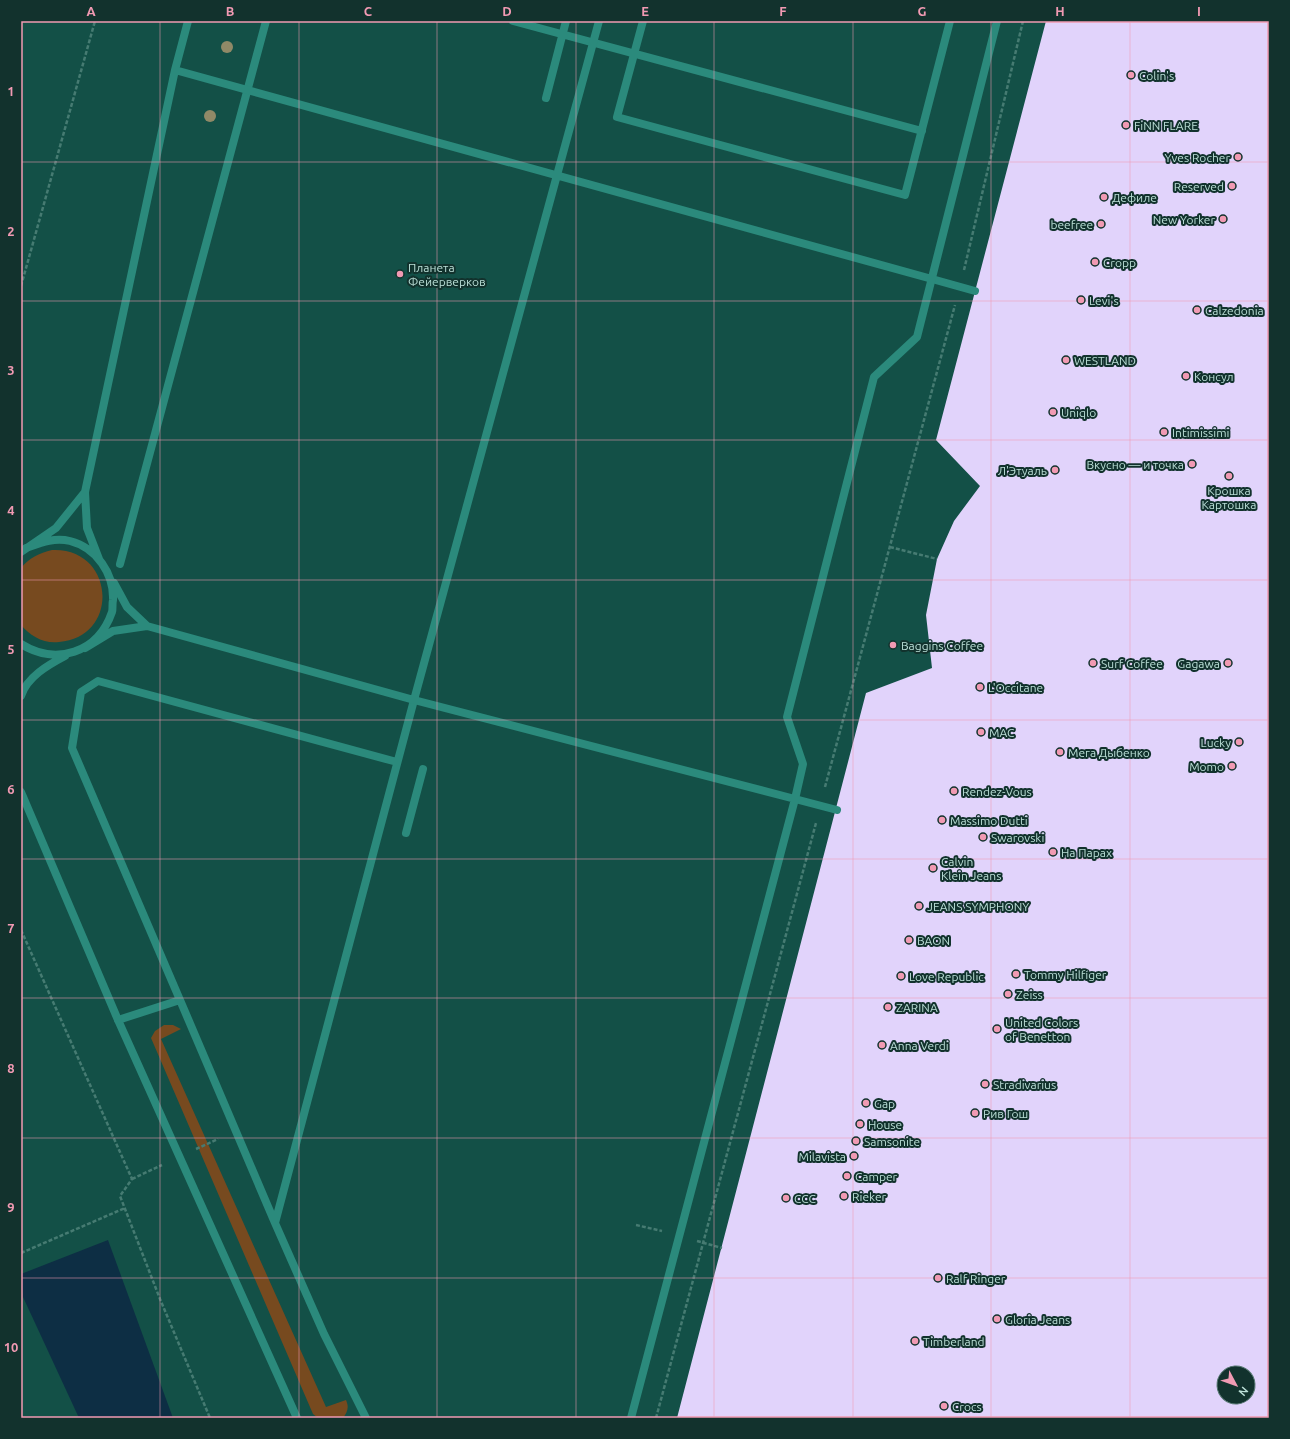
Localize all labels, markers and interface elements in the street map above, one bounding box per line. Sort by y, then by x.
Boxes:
text: A [86,4,96,18]
text: B [226,4,235,18]
text: C [364,4,373,18]
text: D [502,4,512,18]
text: E [641,4,649,18]
text: F [779,4,787,18]
text: G [918,4,927,18]
text: H [1055,4,1065,18]
text: I [1197,4,1201,18]
place label: Colin's [1139,69,1174,82]
marker: Colin's [1126,70,1136,80]
text: 1 [7,84,15,98]
place label: FiNN FLARE [1134,119,1198,132]
marker: FiNN FLARE [1121,120,1131,130]
place label: Yves Rocher [1165,151,1230,164]
marker: Yves Rocher [1233,152,1243,162]
place label: Reserved [1174,180,1224,193]
marker: Reserved [1227,181,1237,191]
place label: Дефиле [1112,191,1157,204]
marker: Дефиле [1099,192,1109,202]
place label: New Yorker [1153,213,1215,226]
marker: New Yorker [1218,214,1228,224]
place label: beefree [1050,218,1093,231]
marker: beefree [1096,219,1106,229]
text: 2 [7,224,15,238]
place label: Cropp [1103,256,1136,269]
marker: Cropp [1090,257,1100,267]
place label: Планета Фейерверков [408,261,486,288]
marker: Планета Фейерверков [395,269,405,279]
place label: Levi's [1089,294,1119,307]
marker: Levi's [1076,295,1086,305]
place label: Calzedonia [1205,304,1264,317]
marker: Calzedonia [1192,305,1202,315]
place label: WESTLAND [1074,354,1136,367]
marker: WESTLAND [1061,355,1071,365]
text: 3 [7,363,15,377]
place label: Консул [1194,370,1234,383]
marker: Консул [1181,371,1191,381]
place label: Uniqlo [1061,406,1096,419]
marker: Uniqlo [1048,407,1058,417]
place label: Intimissimi [1172,426,1230,439]
marker: Intimissimi [1159,427,1169,437]
place label: Вкусно — и точка [1086,458,1184,471]
marker: Вкусно — и точка [1187,459,1197,469]
place label: Л'Этуаль [998,464,1047,477]
marker: Л'Этуаль [1050,465,1060,475]
marker: Крошка Картошка [1224,471,1234,481]
place label: Крошка Картошка [1202,484,1256,511]
text: 4 [7,503,15,517]
place label: Baggins Coffee [901,639,983,652]
marker: Baggins Coffee [888,640,898,650]
text: 5 [7,642,15,656]
place label: Surf Coffee [1101,657,1163,670]
place label: Gagawa [1177,657,1220,670]
marker: Surf Coffee [1088,658,1098,668]
marker: Gagawa [1223,658,1233,668]
place label: L'Occitane [988,681,1043,694]
marker: L'Occitane [975,682,985,692]
place label: MAC [989,726,1015,739]
marker: MAC [976,727,986,737]
place label: Lucky [1201,736,1231,749]
marker: Lucky [1234,737,1244,747]
place label: Мега Дыбенко [1068,746,1150,759]
marker: Мега Дыбенко [1055,747,1065,757]
place label: Momo [1189,760,1224,773]
marker: Momo [1227,761,1237,771]
text: 6 [7,782,15,796]
place label: Rendez-Vous [962,785,1032,798]
marker: Rendez-Vous [949,786,959,796]
place label: Massimo Dutti [950,814,1028,827]
marker: Massimo Dutti [937,815,947,825]
place label: Swarovski [991,831,1044,844]
marker: Swarovski [978,832,988,842]
place label: На Парах [1061,846,1112,859]
marker: На Парах [1048,847,1058,857]
place label: Calvin Klein Jeans [941,855,1001,882]
marker: Calvin Klein Jeans [928,863,938,873]
place label: JEANS SYMPHONY [927,900,1029,913]
marker: JEANS SYMPHONY [914,901,924,911]
text: 7 [7,921,15,935]
place label: BAON [917,934,950,947]
marker: BAON [904,935,914,945]
place label: Tommy Hilfiger [1024,968,1107,981]
marker: Tommy Hilfiger [1011,969,1021,979]
place label: Love Republic [909,970,984,983]
marker: Love Republic [896,971,906,981]
place label: Zeiss [1016,988,1043,1001]
marker: Zeiss [1003,989,1013,999]
place label: ZARINA [896,1001,938,1014]
marker: ZARINA [883,1002,893,1012]
place label: United Colors of Benetton [1005,1016,1078,1043]
marker: United Colors of Benetton [992,1024,1002,1034]
place label: Anna Verdi [890,1039,949,1052]
marker: Anna Verdi [877,1040,887,1050]
text: 8 [7,1061,15,1075]
place label: Stradivarius [993,1078,1056,1091]
marker: Stradivarius [980,1079,990,1089]
place label: Gap [874,1097,895,1110]
marker: Gap [861,1098,871,1108]
place label: Рив Гош [983,1107,1028,1120]
marker: Рив Гош [970,1108,980,1118]
place label: House [868,1118,902,1131]
marker: House [855,1119,865,1129]
place label: Samsonite [864,1135,920,1148]
marker: Samsonite [851,1136,861,1146]
place label: Milavista [798,1150,846,1163]
marker: Milavista [849,1151,859,1161]
place label: Camper [855,1170,898,1183]
marker: Camper [842,1171,852,1181]
place label: Rieker [852,1190,887,1203]
marker: Rieker [839,1191,849,1201]
place label: CCC [794,1192,816,1205]
marker: CCC [781,1193,791,1203]
text: 9 [7,1200,15,1214]
place label: Ralf Ringer [946,1272,1006,1285]
marker: Ralf Ringer [933,1273,943,1283]
place label: Gloria Jeans [1005,1313,1070,1326]
marker: Gloria Jeans [992,1314,1002,1324]
place label: Timberland [923,1335,985,1348]
marker: Timberland [910,1336,920,1346]
text: 10 [4,1340,18,1354]
north arrow [1216,1365,1256,1405]
text: N [1236,1385,1251,1399]
place label: Crocs [952,1400,982,1413]
marker: Crocs [939,1401,949,1411]

